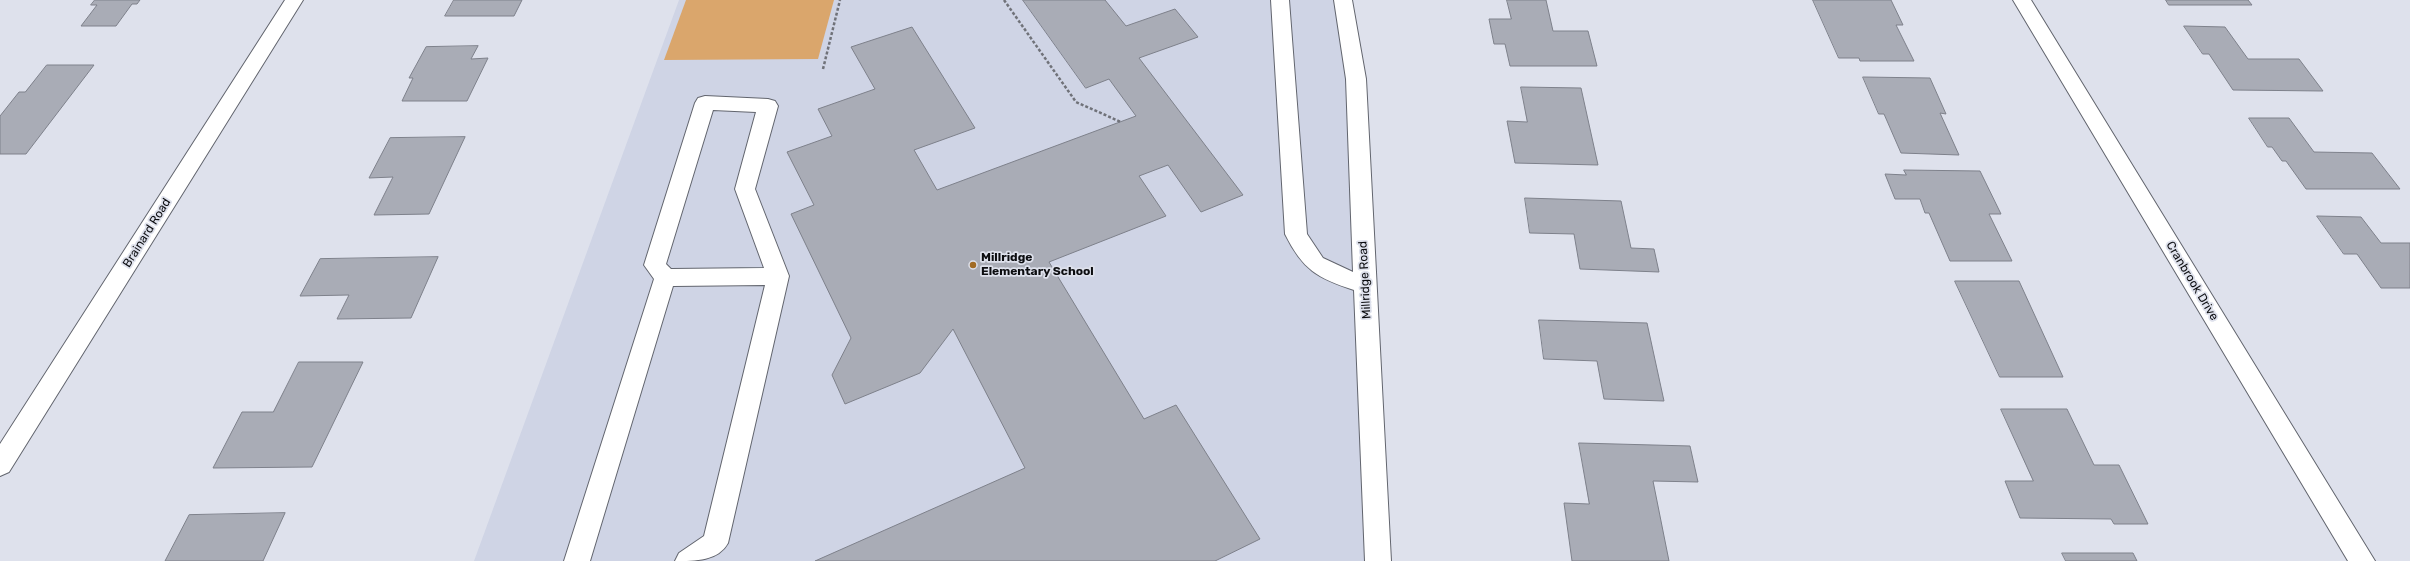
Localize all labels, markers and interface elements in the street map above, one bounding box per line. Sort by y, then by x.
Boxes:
street label: Brainard Road [120,196,174,270]
street label: Cranbrook Drive [2163,239,2221,323]
street label: Millridge Road [1356,241,1374,319]
place label: Millridge Elementary School [981,251,1094,279]
marker: Millridge Elementary School [968,260,978,270]

